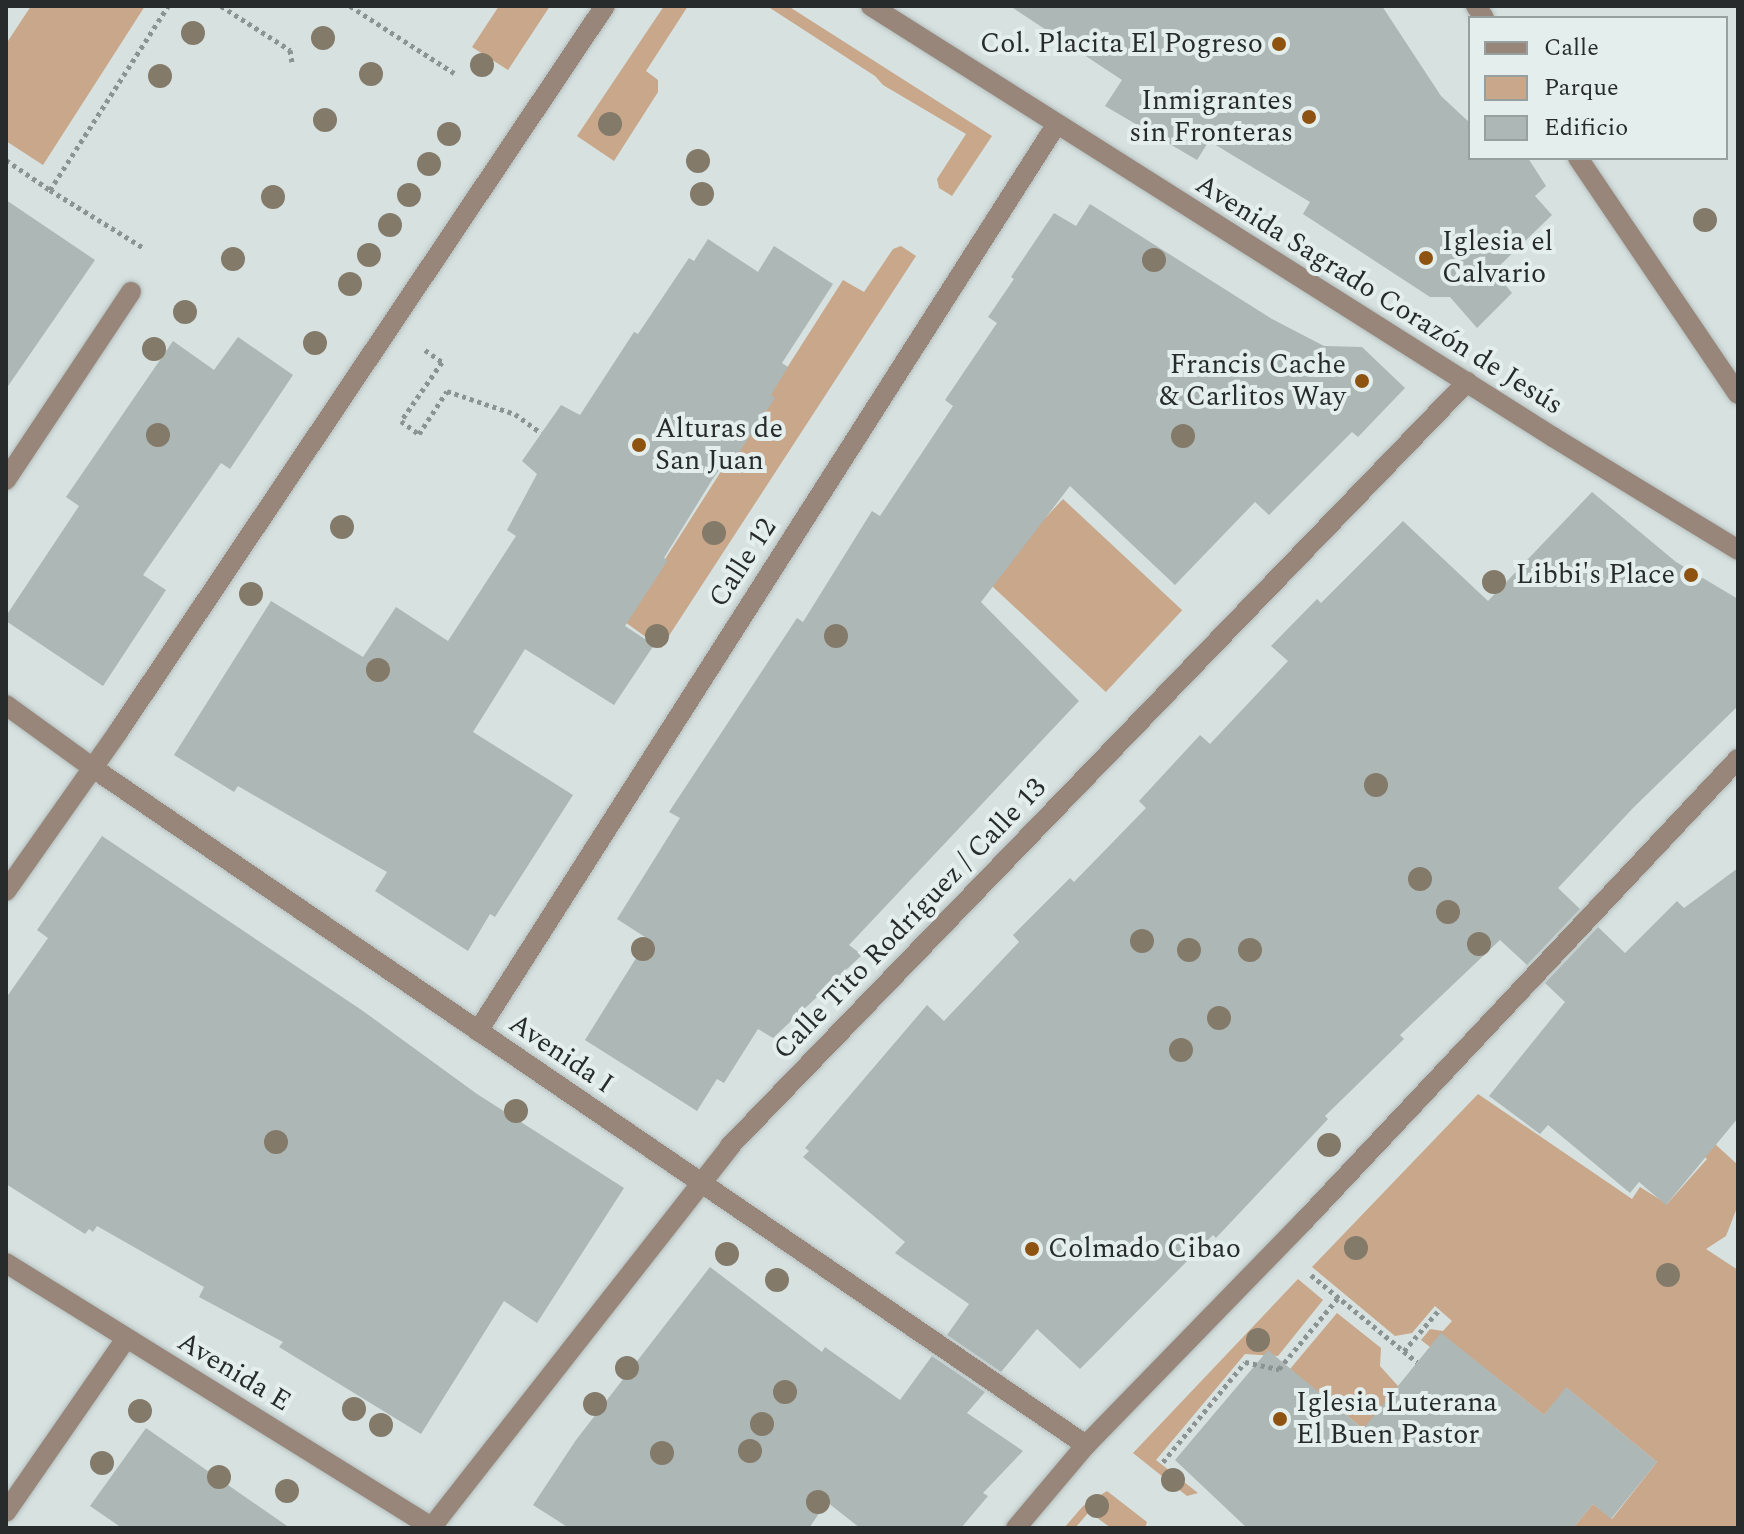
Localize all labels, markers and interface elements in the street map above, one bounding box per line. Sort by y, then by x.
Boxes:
legend [1468,16,1728,160]
place label: Col. Placita El Pogreso [980,27,1263,61]
text: Calle [1544,30,1599,66]
marker: Col. Placita El Pogreso [1270,35,1288,53]
text: Parque [1544,70,1619,106]
place label: Inmigrantes sin Fronteras [1129,84,1293,150]
marker: Inmigrantes sin Fronteras [1300,108,1318,126]
text: Edificio [1544,110,1628,146]
street label: Avenida Sagrado Corazón de Jesús [1189,168,1569,422]
place label: Iglesia el Calvario [1442,225,1553,291]
marker: Iglesia el Calvario [1417,249,1435,267]
place label: Francis Cache & Carlitos Way [1159,348,1346,414]
marker: Francis Cache & Carlitos Way [1353,372,1371,390]
place label: Alturas de San Juan [655,412,783,478]
marker: Alturas de San Juan [630,436,648,454]
street label: Calle 12 [702,512,784,614]
place label: Libbi's Place [1516,558,1675,592]
marker: Libbi's Place [1682,566,1700,584]
street label: Calle Tito Rodríguez / Calle 13 [767,771,1053,1067]
street label: Avenida I [502,1007,620,1101]
place label: Colmado Cibao [1048,1232,1241,1266]
marker: Colmado Cibao [1023,1240,1041,1258]
street label: Avenida E [171,1325,297,1419]
place label: Iglesia Luterana El Buen Pastor [1296,1386,1497,1452]
marker: Iglesia Luterana El Buen Pastor [1271,1410,1289,1428]

